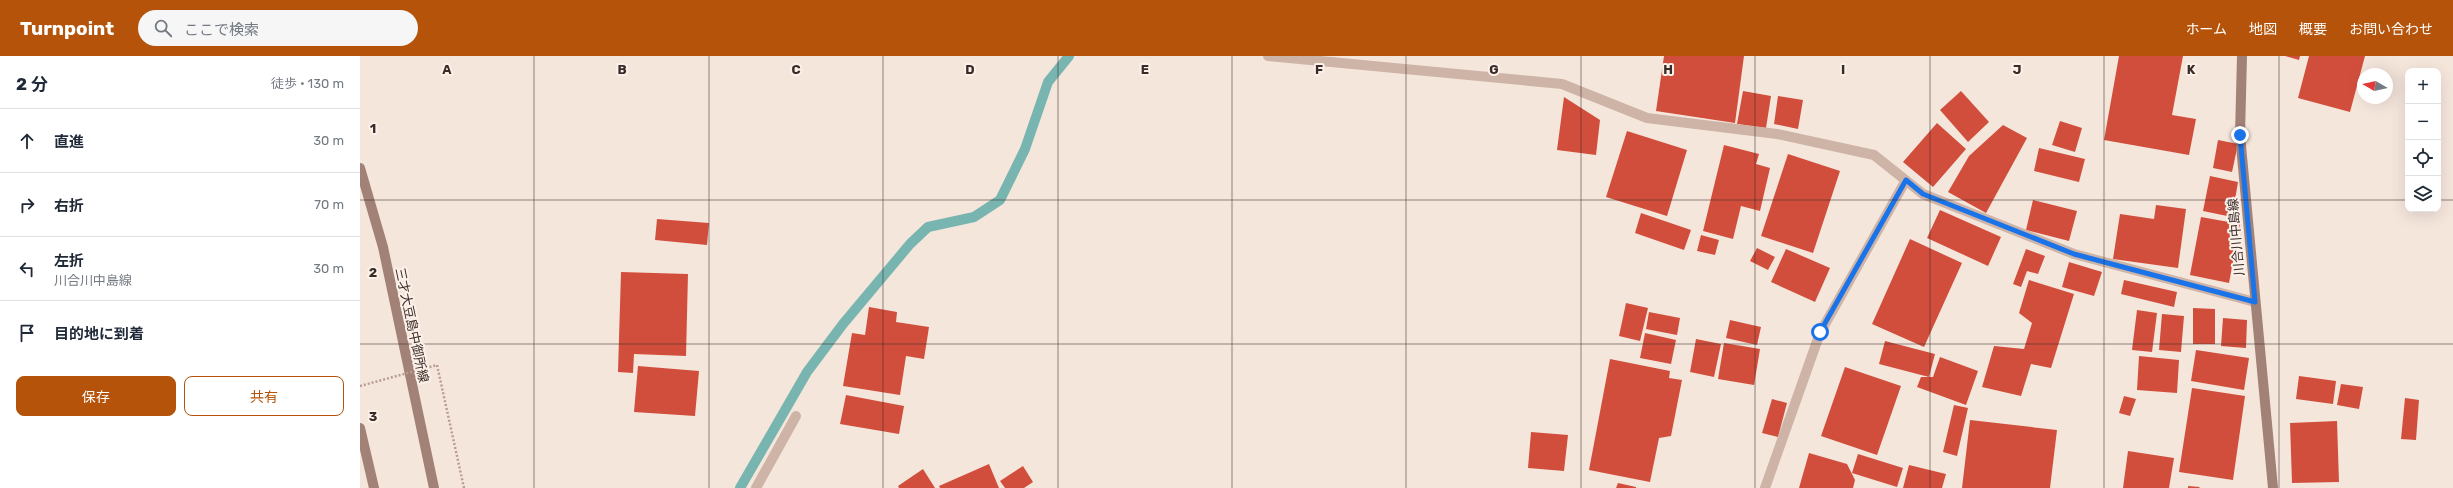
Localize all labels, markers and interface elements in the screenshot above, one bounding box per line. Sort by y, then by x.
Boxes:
search box [138,10,418,46]
text: Turnpoint [20,17,114,40]
icon: search [152,17,174,39]
text: ここで検索 [184,21,259,39]
text: ホーム [2185,21,2227,38]
text: 地図 [2249,21,2277,38]
text: 概要 [2299,21,2327,38]
text: お問い合わせ [2349,21,2433,38]
text: A [442,62,452,77]
text: B [617,62,627,77]
text: C [791,62,801,77]
text: D [965,62,975,77]
text: E [1141,62,1149,77]
text: F [1315,62,1323,77]
text: G [1489,62,1499,77]
text: H [1663,62,1673,77]
text: I [1841,62,1845,77]
text: J [2013,62,2021,77]
text: K [2187,62,2196,77]
north arrow [2357,68,2393,104]
map controls [2405,68,2441,212]
button: + [2405,68,2441,104]
text: 2 分 [16,74,48,94]
text: 徒歩 · 130 m [271,76,344,91]
button: − [2405,104,2441,140]
text: 1 [370,121,376,136]
route end [2231,126,2249,144]
icon: ahead [16,130,38,152]
text: 直進 [54,133,84,151]
text: 30 m [313,133,344,148]
button: locate [2405,140,2441,176]
button: layers [2405,176,2441,212]
icon: right [16,194,38,216]
text: 右折 [54,197,84,215]
text: 70 m [314,197,344,212]
street label: 川合川中島線 [2225,197,2247,277]
text: 左折 [54,252,84,270]
icon: left [16,258,38,280]
text: 30 m [313,261,344,276]
text: 2 [369,265,377,280]
street label: 三才大豆島中御所線 [392,266,432,384]
text: 川合川中島線 [54,273,132,288]
icon: arrive [16,322,38,344]
route start [1811,323,1829,341]
text: 目的地に到着 [54,325,144,343]
button: 保存 [16,376,176,416]
button: 共有 [184,376,344,416]
text: 3 [369,409,378,424]

